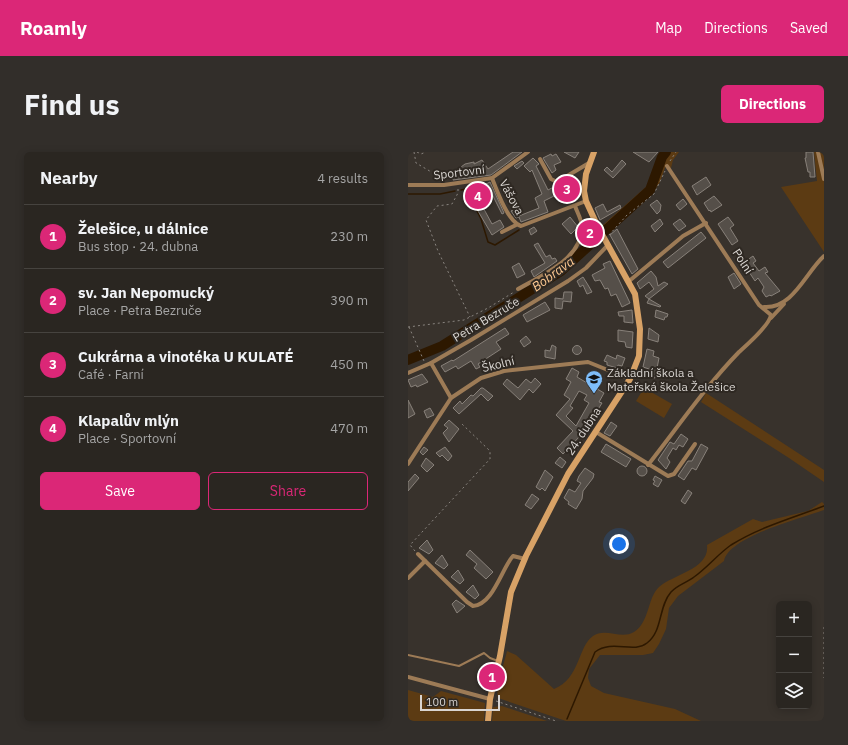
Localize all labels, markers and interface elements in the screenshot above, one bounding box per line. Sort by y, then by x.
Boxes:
text: Roamly [20,16,87,40]
text: Map [655,19,682,37]
text: Directions [704,19,768,37]
text: Saved [790,19,828,37]
button: Directions [721,85,824,123]
text: Find us [24,86,120,123]
street label: Sportovní [432,161,486,183]
text: Nearby [40,167,98,189]
text: 4 results [317,170,368,187]
pin: 3 [554,174,580,204]
street label: Vášova [496,177,528,218]
pin: 4 [465,181,491,211]
pin: 2 [577,218,603,248]
text: Želešice, u dálnice [78,219,208,238]
text: 1 [49,228,57,245]
text: 230 m [330,228,368,245]
text: Bus stop · 24. dubna [78,238,198,255]
street label: Polní [729,246,757,276]
water label: Bobrava [528,253,578,295]
text: sv. Jan Nepomucký [78,283,214,302]
text: 2 [49,292,57,309]
text: 390 m [330,292,368,309]
street label: Petra Bezruče [450,293,522,345]
text: Place · Petra Bezruče [78,302,202,319]
text: Cukrárna a vinotéka U KULATÉ [78,347,294,366]
street label: Školní [480,353,516,375]
text: 3 [49,356,57,373]
text: 450 m [330,356,368,373]
place label: Základní škola a Mateřská škola Želešice [607,365,736,394]
text: Café · Farní [78,366,144,383]
school or university icon: Základní škola a Mateřská škola Želešice [584,369,604,394]
street label: 24. dubna [562,404,604,458]
text: Klapalův mlýn [78,411,179,430]
text: 4 [49,420,57,437]
text: 470 m [330,420,368,437]
text: Place · Sportovní [78,430,176,447]
button: Save [40,472,200,510]
button: Share [208,472,368,510]
your location [609,534,629,554]
map controls [776,601,812,709]
button: + [776,601,812,637]
button: − [776,637,812,673]
pin: 1 [479,662,505,692]
button: layers [776,673,812,709]
scale bar [420,693,500,712]
text: 100 m [426,695,458,709]

